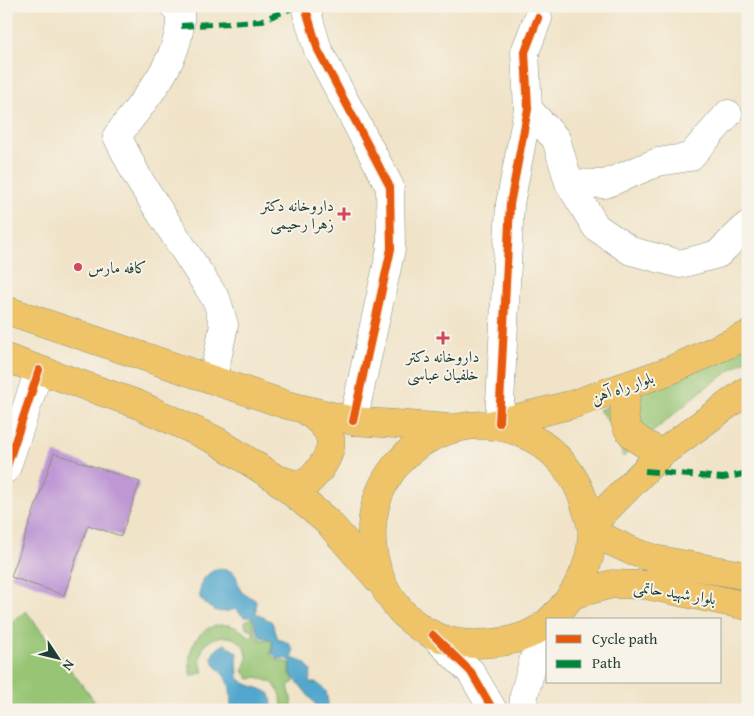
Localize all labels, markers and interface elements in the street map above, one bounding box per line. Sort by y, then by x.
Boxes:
place label: داروخانه دکتر زهرا رحیمی [259,193,334,235]
marker: داروخانه دکتر زهرا رحیمی [338,208,350,220]
place label: کافه مارس [88,255,147,279]
marker: کافه مارس [72,261,84,273]
marker: داروخانه دکتر خلفیان عباسی [437,332,449,344]
place label: داروخانه دکتر خلفیان عباسی [405,344,479,386]
street label: بلوار راه آهن [587,365,657,409]
street label: بلوار شهید حاتمی [632,574,718,610]
legend [546,618,722,684]
text: Cycle path [592,628,658,649]
north arrow [32,634,82,684]
text: Path [592,652,621,673]
text: N [57,656,80,676]

